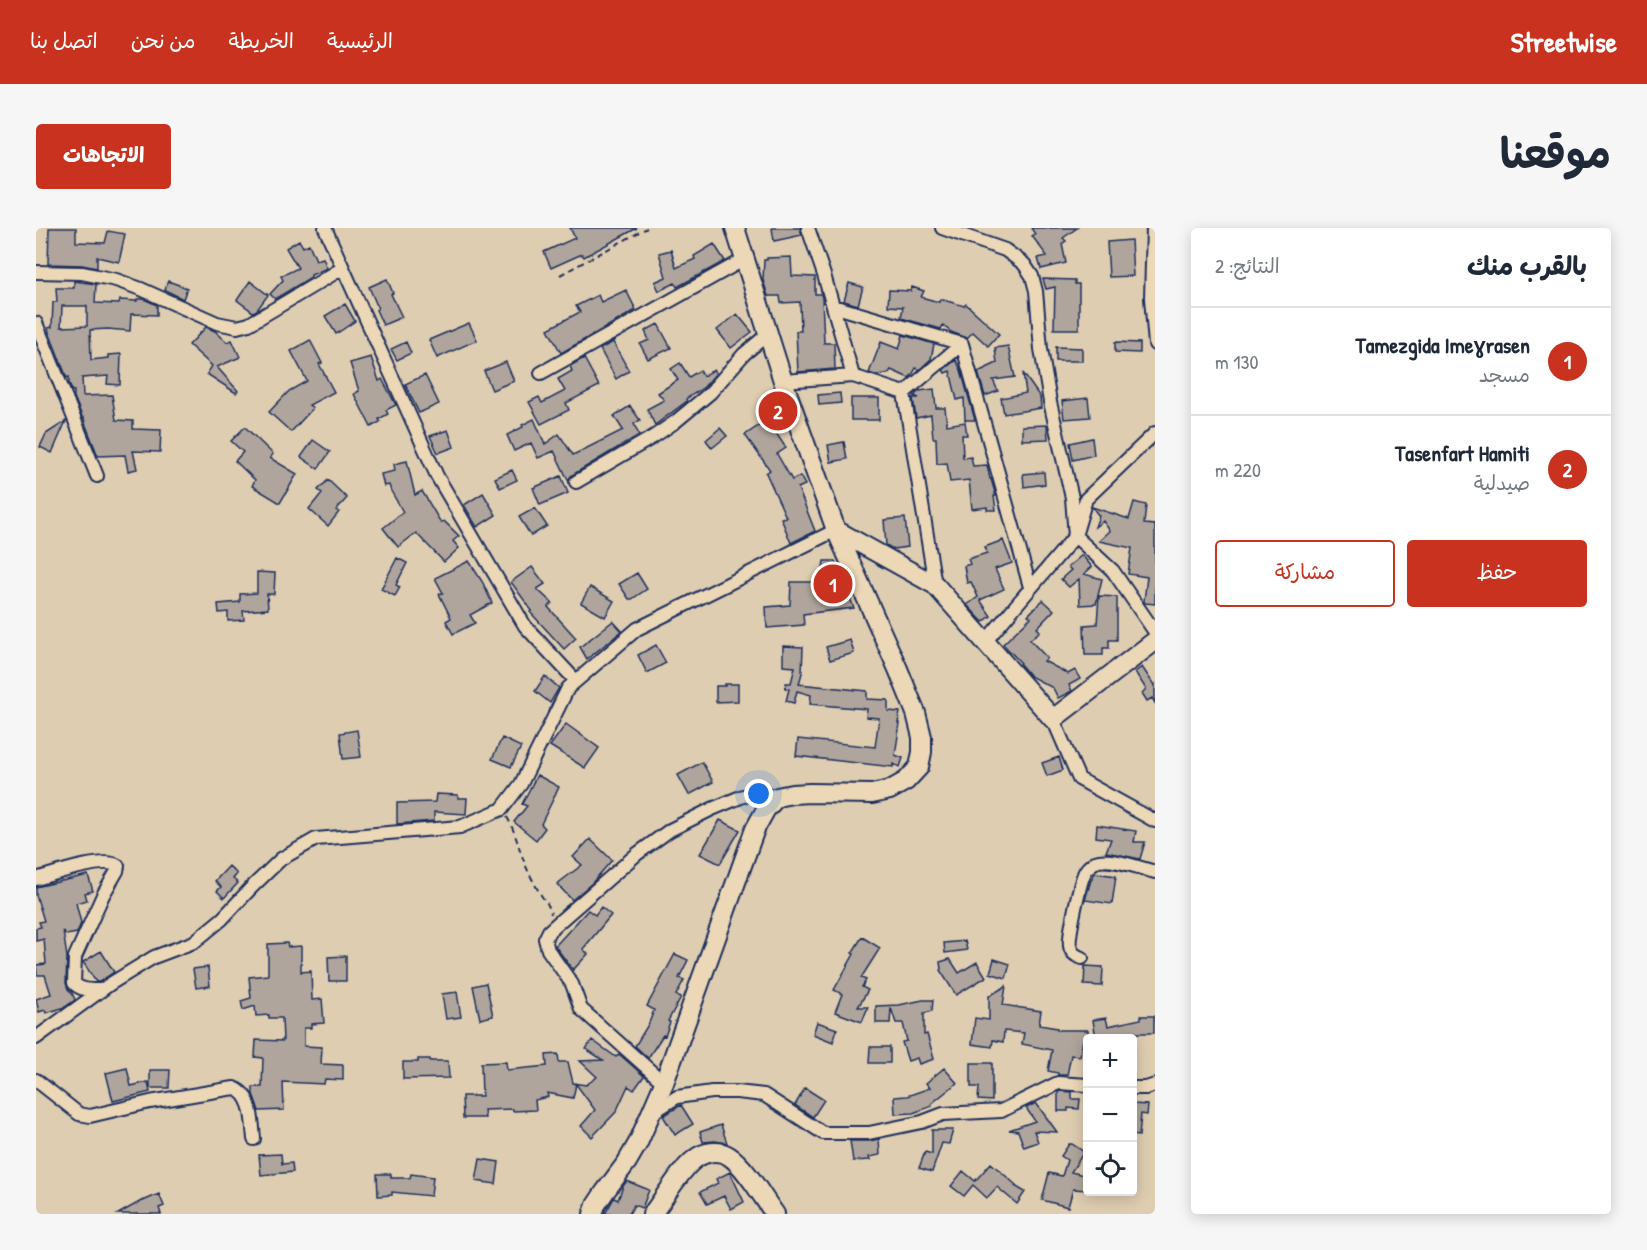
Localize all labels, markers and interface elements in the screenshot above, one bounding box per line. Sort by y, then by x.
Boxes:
text: Streetwise [1511,23,1617,61]
text: اتصل بنا [30,26,98,55]
text: من نحن [131,26,195,55]
text: الخريطة [228,26,294,55]
text: الرئيسية [327,26,393,55]
button: الاتجاهات [36,124,171,189]
text: موقعنا [1500,124,1611,181]
text: بالقرب منك [1467,248,1587,283]
text: النتائج: 2 [1215,252,1280,279]
text: Tamezgida Imeɣrasen [1356,330,1530,360]
text: 130 m [1215,348,1258,375]
text: 1 [1564,348,1571,375]
text: مسجد [1479,361,1530,388]
pin: 2 [758,388,798,434]
text: Tasenfart Hamiti [1395,438,1530,468]
text: 220 m [1215,456,1261,483]
text: 2 [1563,456,1572,483]
text: صيدلية [1474,469,1530,496]
button: مشاركة [1215,540,1395,607]
button: حفظ [1407,540,1587,607]
pin: 1 [814,562,852,606]
your location [744,779,773,808]
map controls [1083,1034,1137,1196]
button: + [1083,1034,1137,1088]
button: − [1083,1088,1137,1142]
button: locate [1083,1142,1137,1196]

